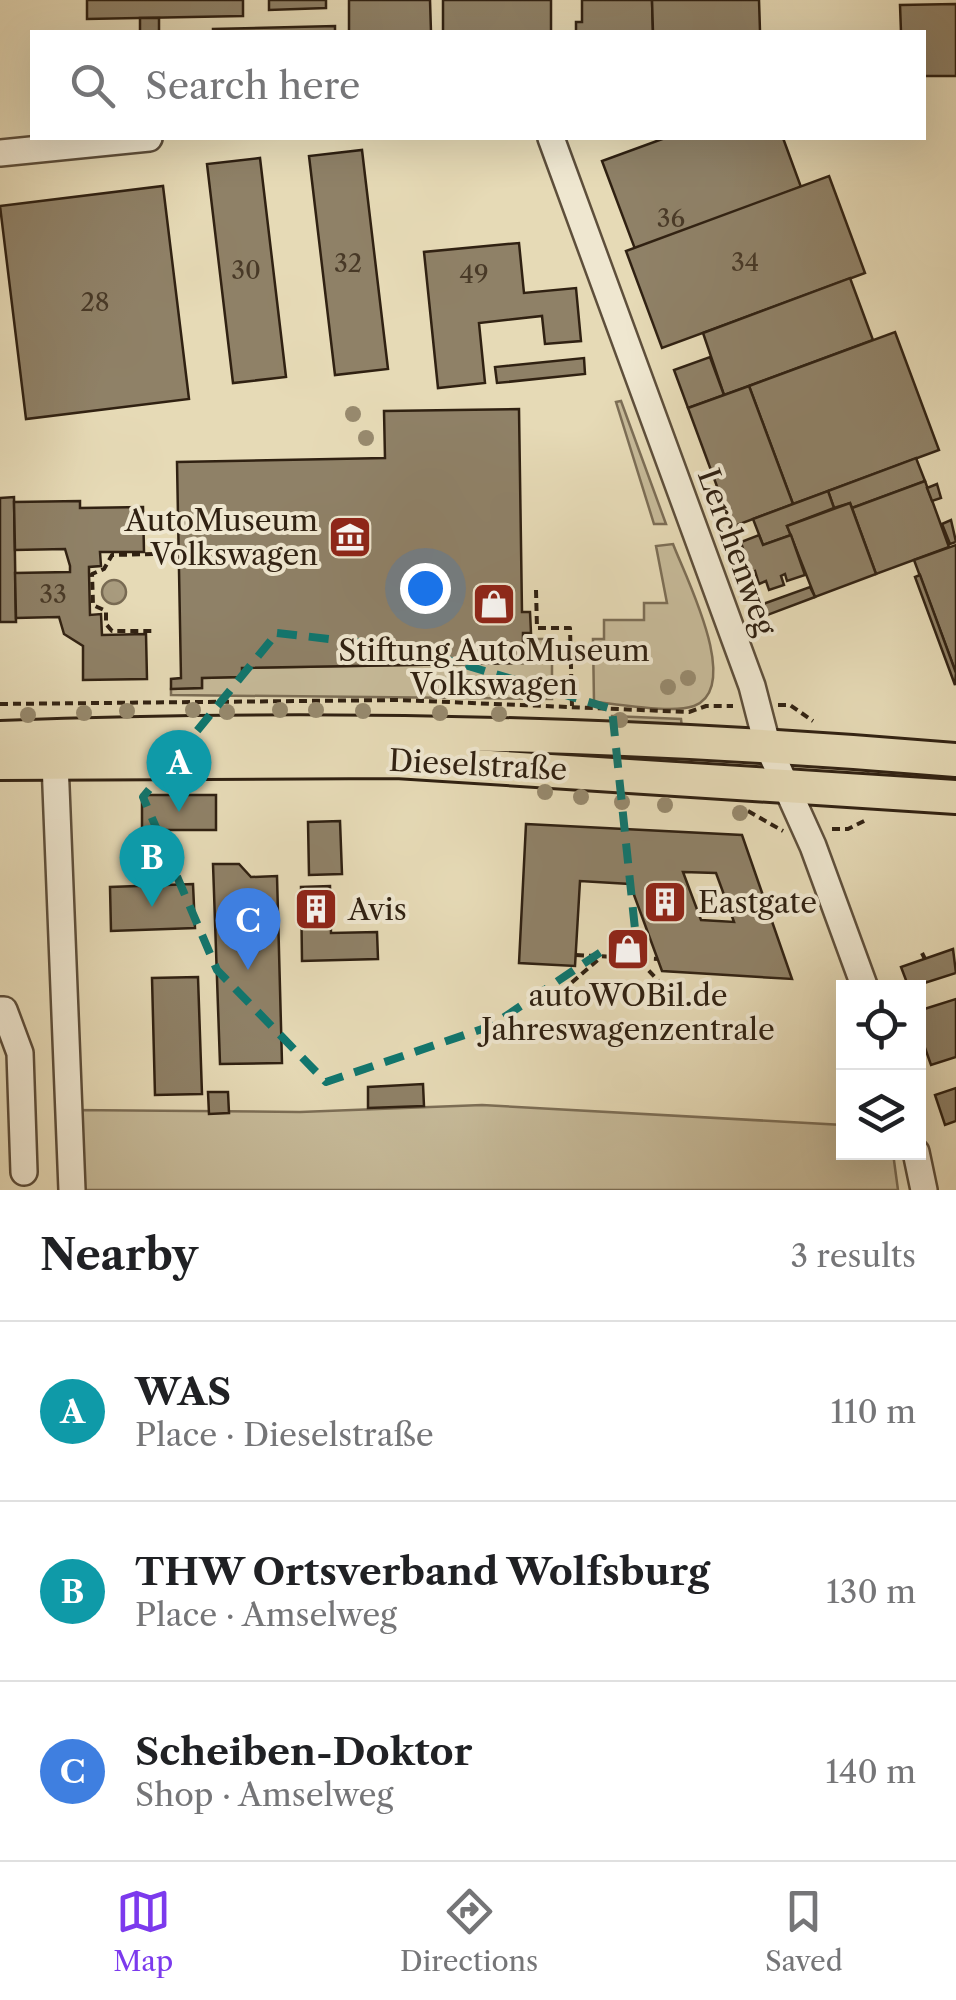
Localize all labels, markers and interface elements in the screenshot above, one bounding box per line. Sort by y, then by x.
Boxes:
search box [30,30,926,140]
icon: search [65,58,120,113]
text: Search here [145,62,360,109]
house number: 36 [657,203,685,234]
house number: 34 [731,247,759,278]
house number: 32 [334,248,362,279]
house number: 30 [231,255,261,286]
house number: 49 [459,259,489,290]
house number: 28 [80,287,110,318]
street label: Lerchenweg [690,464,784,641]
place label: AutoMuseum Volkswagen [124,502,318,573]
museum icon: AutoMuseum Volkswagen [327,514,373,560]
your location [400,563,451,614]
house number: 33 [39,579,67,610]
shop icon: Stiftung AutoMuseum Volkswagen [471,581,517,627]
place label: Stiftung AutoMuseum Volkswagen [338,632,650,703]
pin: A [146,730,212,812]
street label: Dieselstraße [388,742,568,788]
pin: B [120,824,184,907]
building icon: Eastgate [642,879,688,925]
place label: Eastgate [698,884,817,921]
building icon: Avis [293,886,339,932]
pin: C [216,888,280,970]
place label: Avis [347,891,407,928]
shop icon: autoWOBil.de Jahreswagenzentrale [605,926,651,972]
place label: autoWOBil.de Jahreswagenzentrale [477,977,775,1048]
map controls [836,980,926,1160]
button: locate [836,980,926,1070]
button: layers [836,1070,926,1160]
text: Nearby [40,1229,198,1281]
text: 3 results [790,1236,916,1275]
text: WAS [135,1368,231,1415]
text: A [60,1392,85,1431]
text: 110 m [830,1392,916,1431]
text: Place · Dieselstraße [135,1415,434,1454]
text: THW Ortsverband Wolfsburg [135,1548,710,1595]
text: B [61,1572,84,1611]
text: 130 m [826,1572,916,1611]
text: Place · Amselweg [135,1595,397,1634]
text: Scheiben-Doktor [135,1728,472,1775]
text: C [60,1752,85,1791]
text: 140 m [825,1752,916,1791]
text: Shop · Amselweg [135,1775,393,1814]
tab: Map [113,1884,173,1978]
tab: Directions [400,1884,538,1978]
tab: Saved [765,1884,843,1978]

